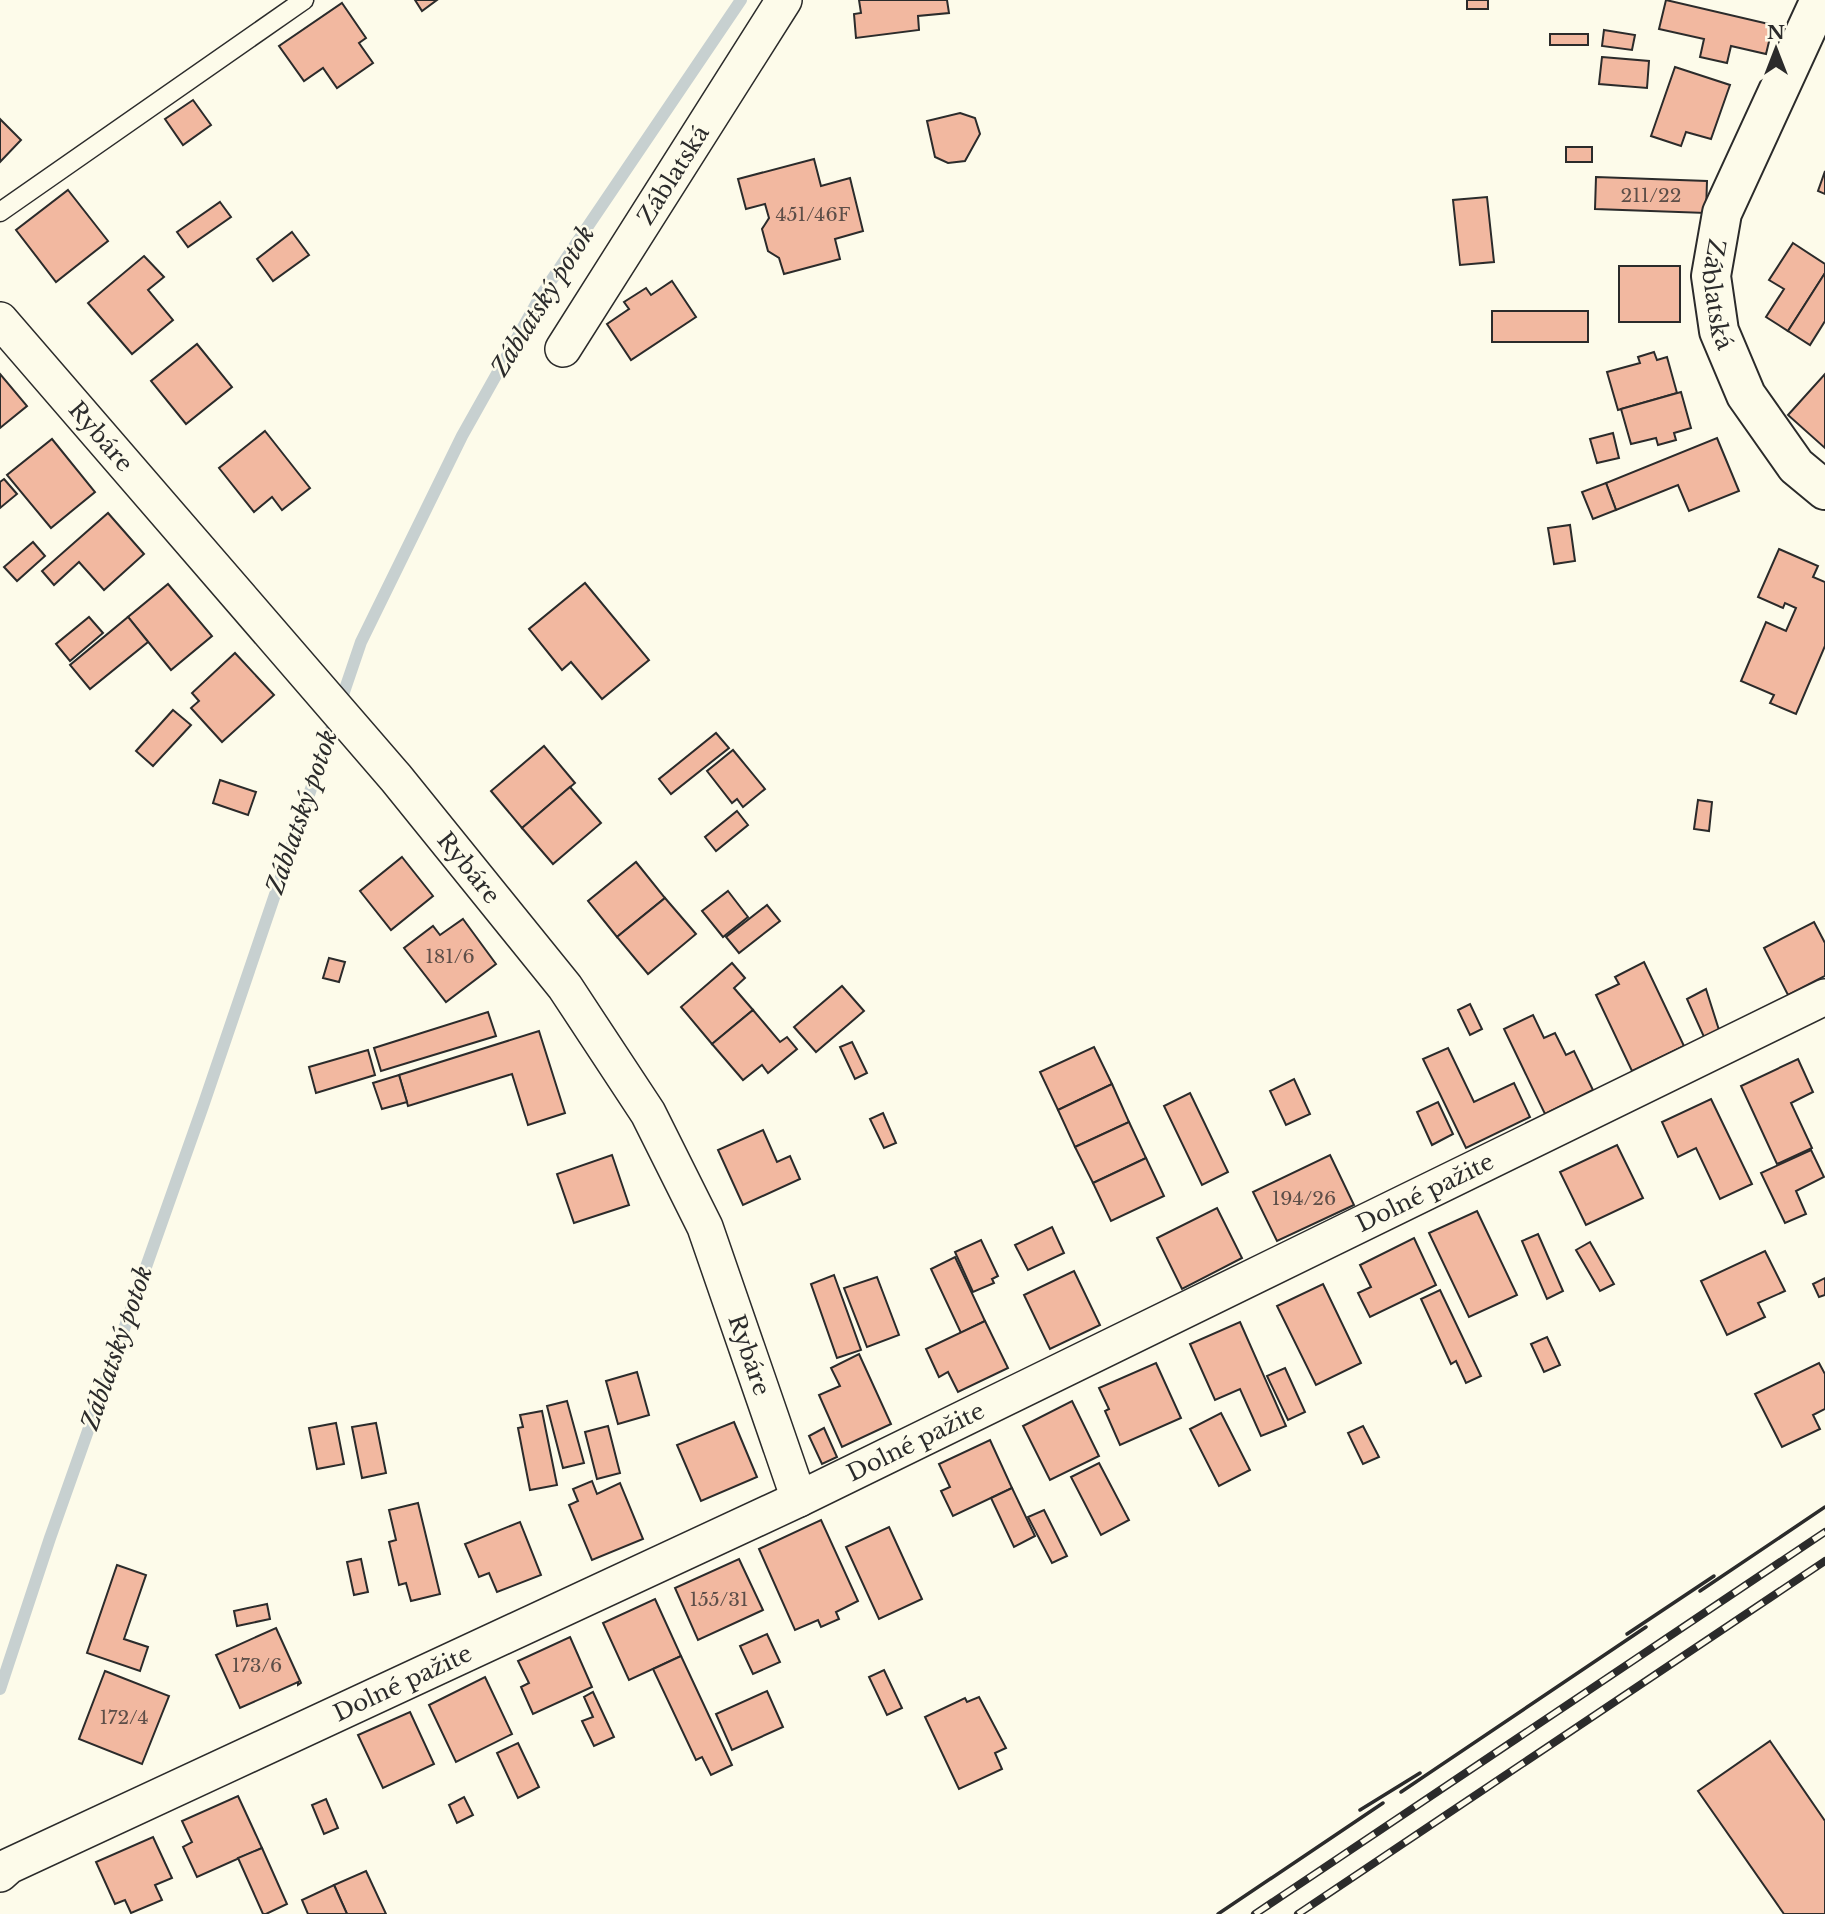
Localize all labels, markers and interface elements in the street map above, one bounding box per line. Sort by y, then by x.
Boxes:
north arrow [1741,14,1811,84]
text: N [1767,21,1785,44]
street label: Záblatská [631,120,715,230]
house number: 211/22 [1621,184,1681,207]
house number: 451/46F [776,203,851,226]
water label: Záblatský potok [484,220,600,382]
street label: Záblatská [1696,237,1739,354]
street label: Rybáre [63,396,139,477]
water label: Záblatský potok [260,726,343,899]
street label: Rybáre [431,826,506,909]
house number: 181/6 [425,945,475,968]
street label: Dolné pažite [1352,1147,1498,1238]
house number: 194/26 [1272,1187,1336,1210]
water label: Záblatský potok [75,1262,158,1435]
street label: Rybáre [722,1311,776,1399]
street label: Dolné pažite [842,1397,989,1487]
house number: 155/31 [690,1588,748,1611]
street label: Dolné pažite [329,1639,476,1727]
house number: 173/6 [232,1654,282,1677]
house number: 172/4 [99,1706,149,1729]

